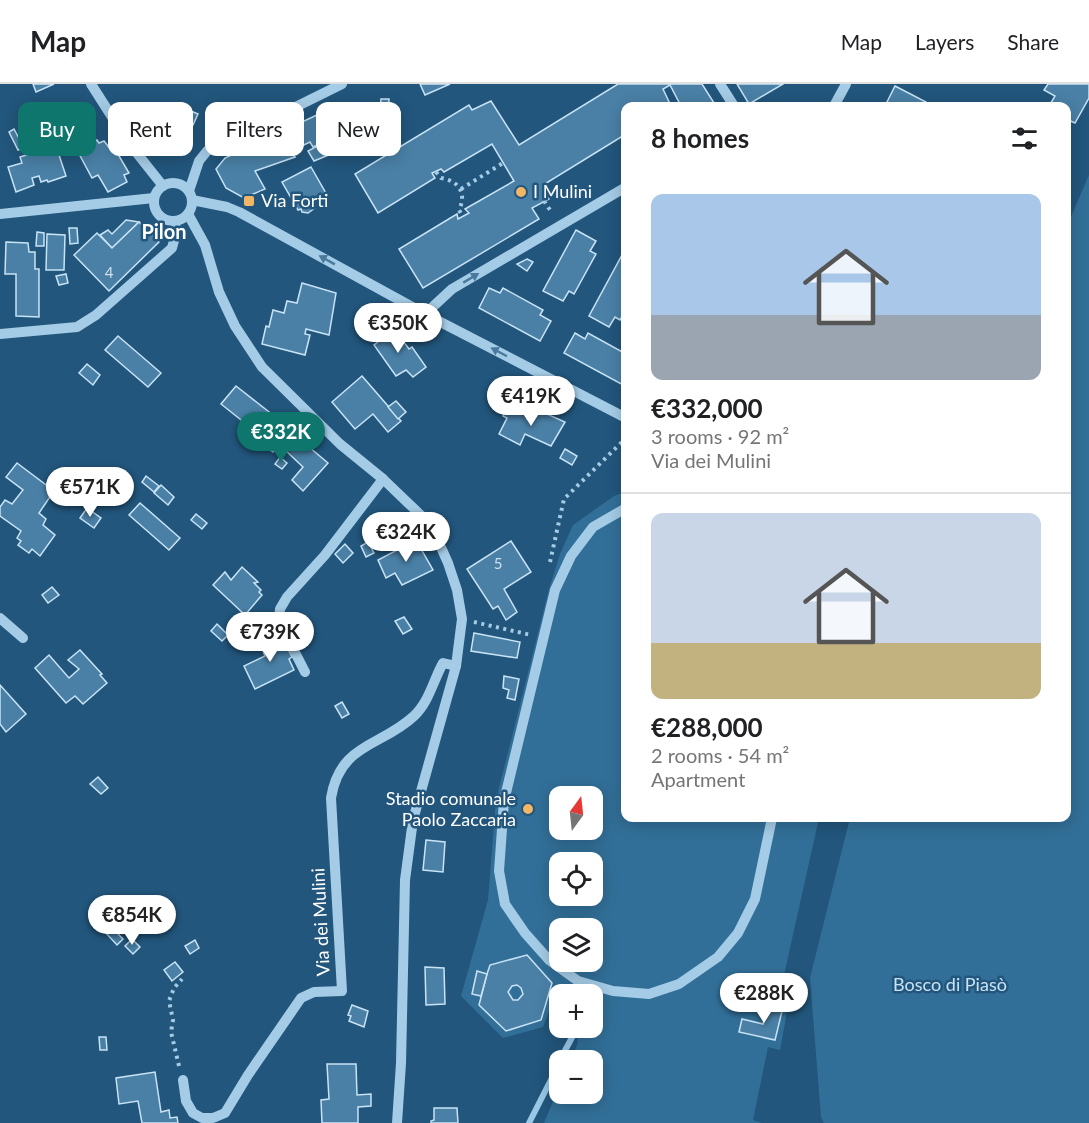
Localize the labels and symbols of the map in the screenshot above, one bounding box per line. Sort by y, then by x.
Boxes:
place label: I Mulini [533,180,592,202]
marker: I Mulini [514,185,528,199]
place label: Via Forti [261,189,328,211]
marker: Via Forti [242,194,256,208]
district label: Pilon [141,219,187,243]
one-way arrow [319,255,336,265]
house number: 4 [105,263,114,281]
one-way arrow [463,273,480,283]
pin: €350K [356,303,440,354]
one-way arrow [490,347,507,357]
pin: €419K [489,376,573,427]
pin: €332K [239,412,323,463]
pin: €571K [48,467,132,518]
pin: €324K [364,512,448,563]
house number: 5 [494,554,502,572]
pin: €739K [228,612,312,663]
north arrow [549,786,603,840]
place label: Stadio comunale Paolo Zaccaria [386,787,516,830]
marker: Stadio comunale Paolo Zaccaria [521,802,535,816]
street label: Via dei Mulini [306,868,334,977]
pin: €854K [90,895,174,946]
pin: €288K [722,973,806,1024]
park label: Bosco di Piasò [893,973,1007,995]

